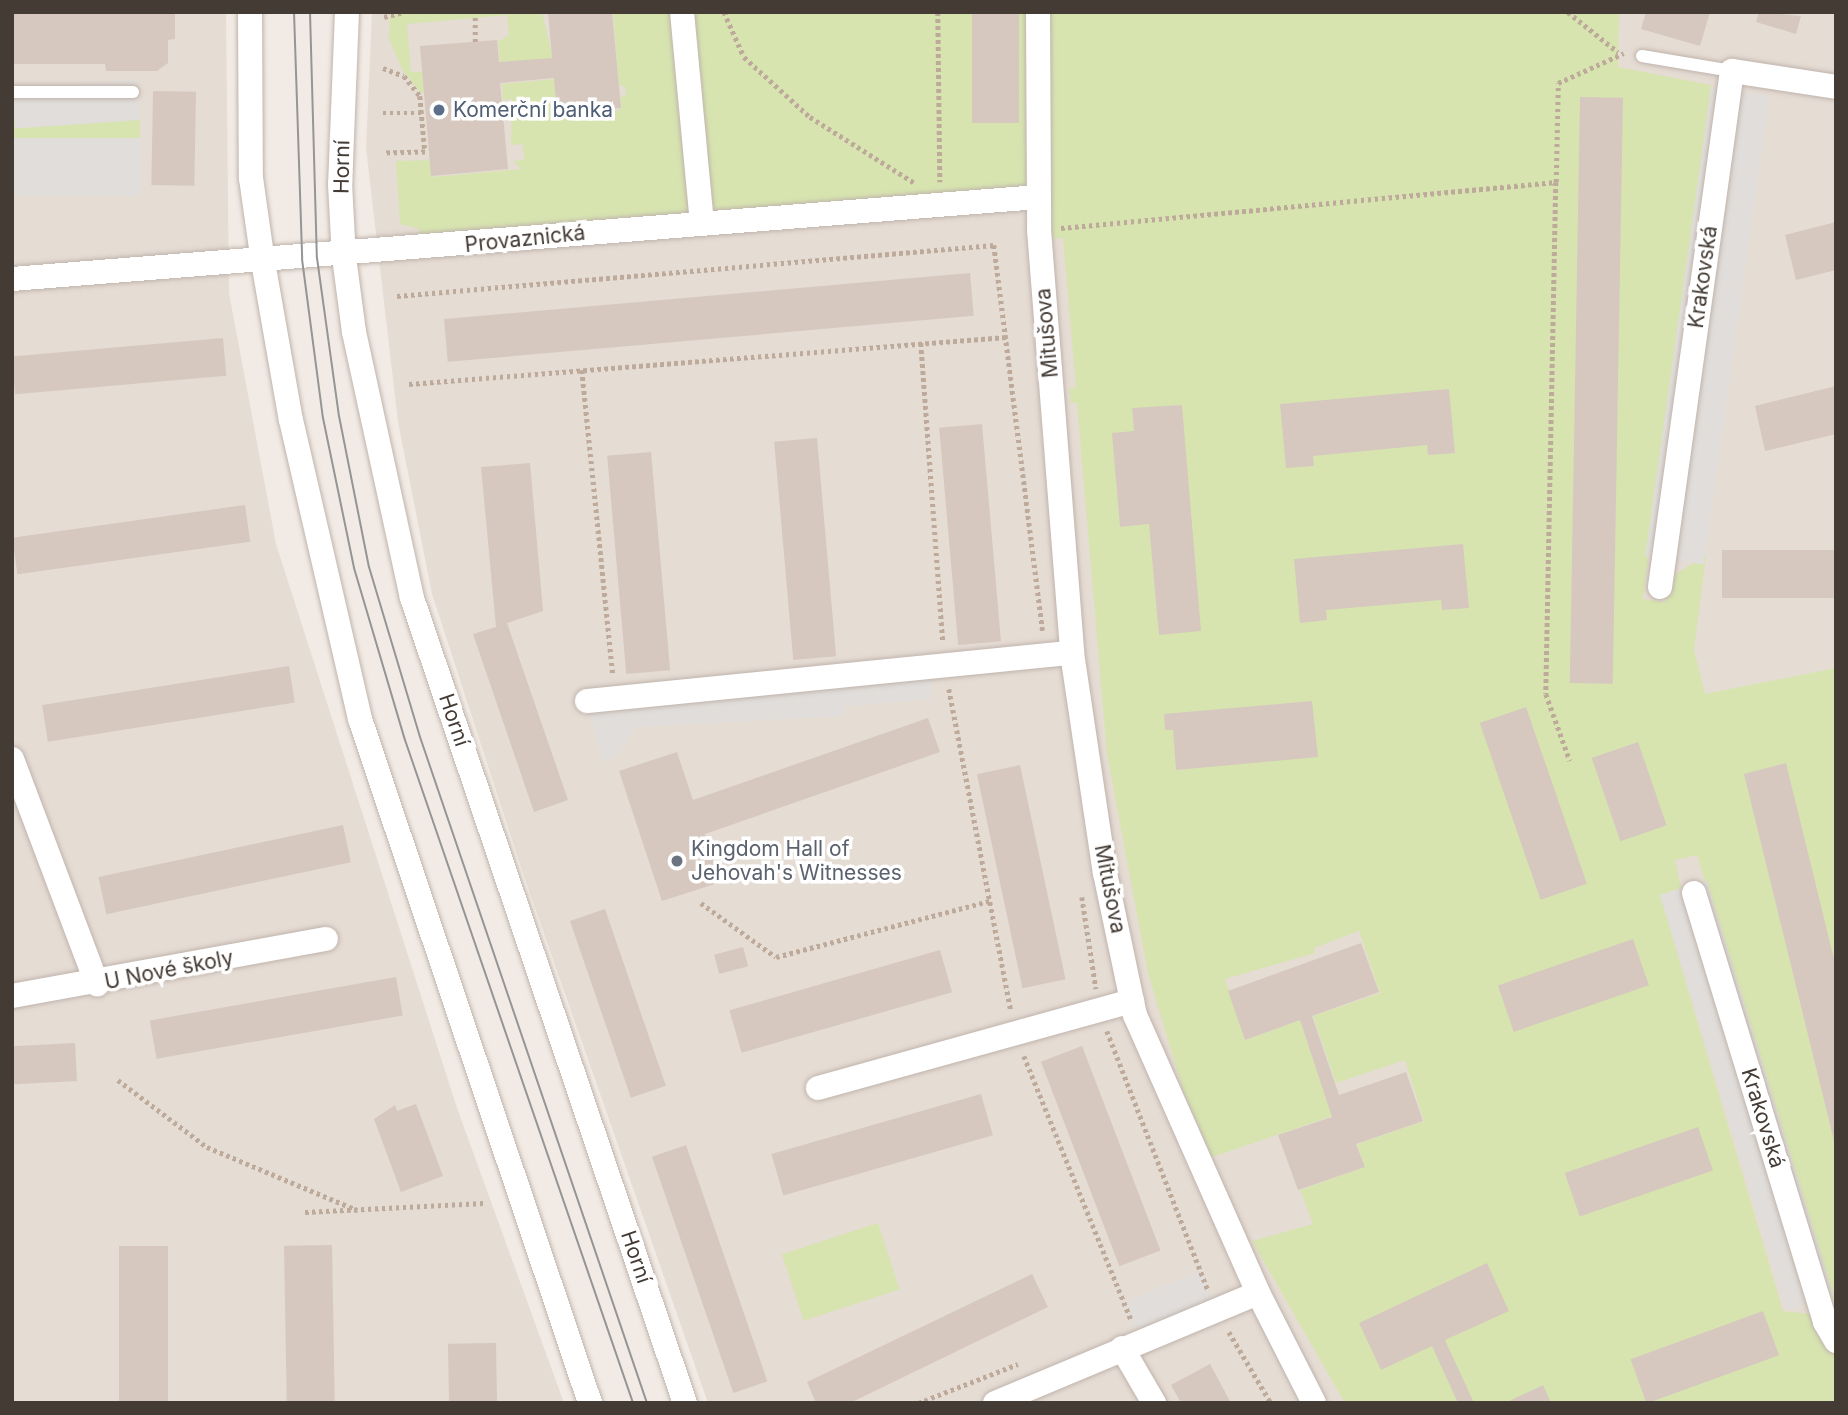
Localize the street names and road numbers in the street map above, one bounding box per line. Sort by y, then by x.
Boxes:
street label: Horní [329,140,355,194]
street label: Provaznická [463,220,587,258]
street label: Krakovská [1683,224,1723,330]
street label: Mitušova [1031,287,1063,379]
street label: Horní [433,690,475,750]
street label: Mitušova [1089,842,1131,936]
street label: U Nové školy [102,945,236,995]
street label: Krakovská [1736,1065,1790,1171]
street label: Horní [615,1227,657,1287]

